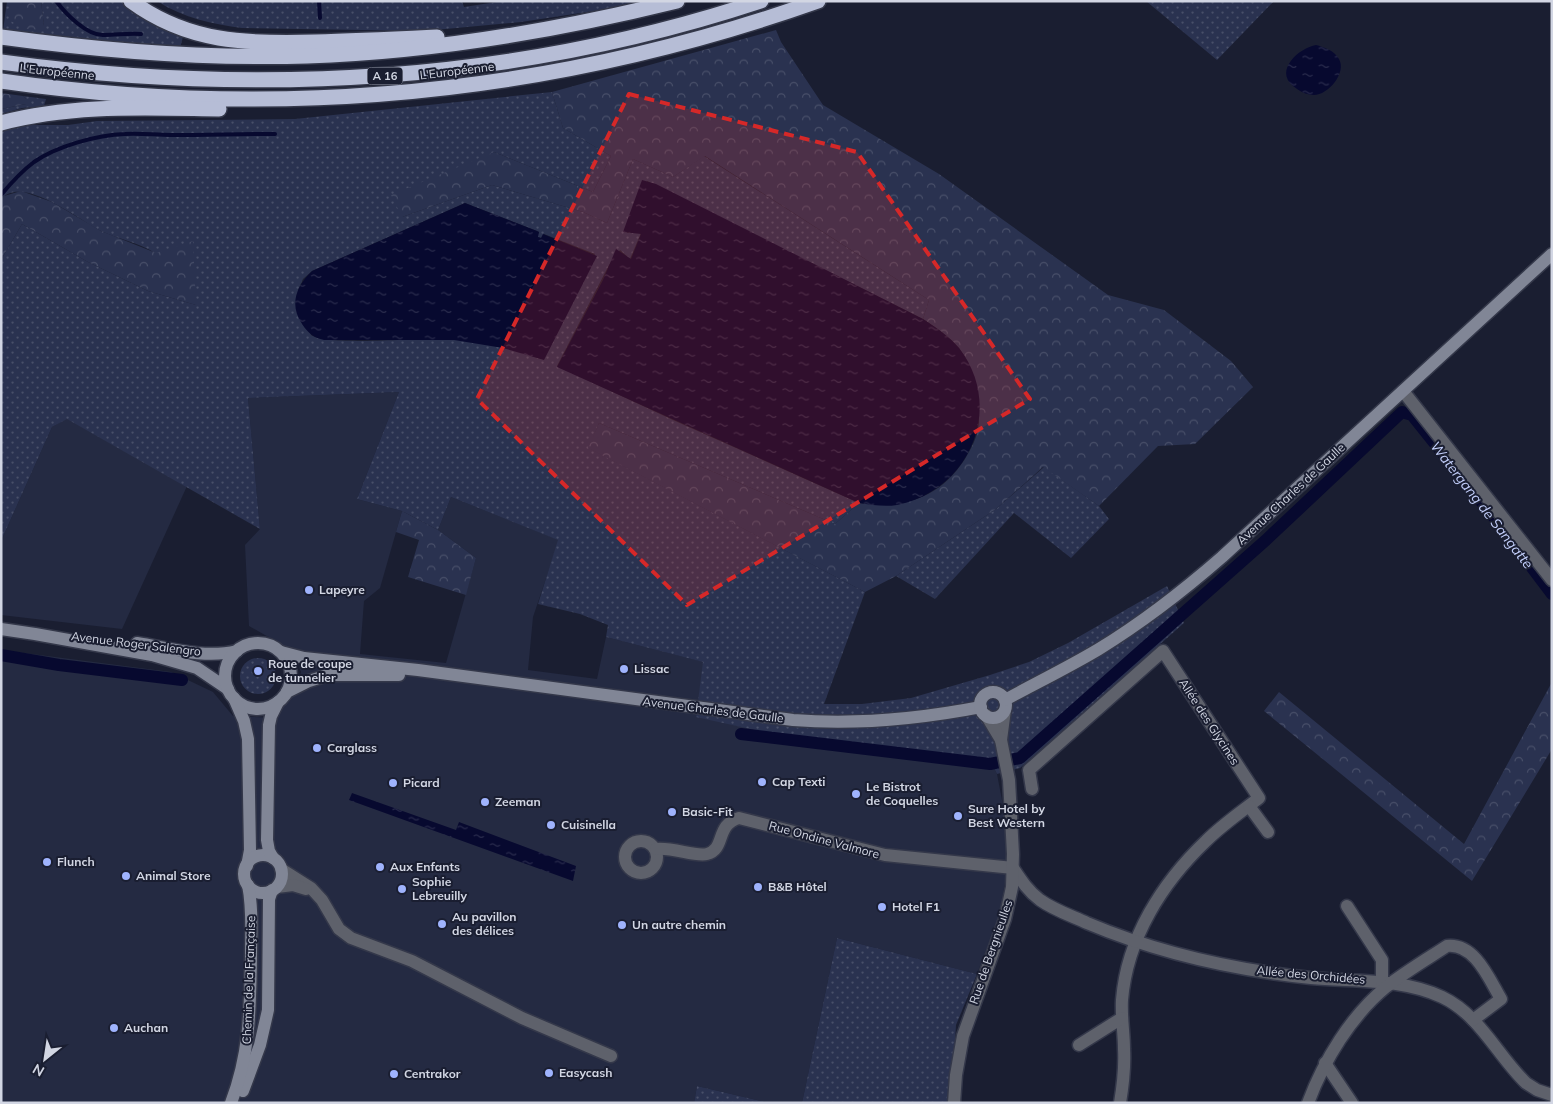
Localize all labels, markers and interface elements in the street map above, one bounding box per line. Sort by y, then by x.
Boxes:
street label: L'Européenne [419,58,495,83]
street label: L'Européenne [19,60,95,83]
road number: A 16 [368,68,402,84]
water label: Watergang de Sangatte [1427,438,1538,573]
street label: Avenue Charles de Gaulle [1234,440,1348,548]
place label: Lapeyre [319,582,365,597]
marker: Lapeyre [303,584,315,596]
street label: Avenue Roger Salengro [70,628,202,659]
place label: Roue de coupe de tunnelier [268,656,352,685]
place label: Lissac [634,661,669,676]
marker: Lissac [618,663,630,675]
marker: Roue de coupe de tunnelier [252,665,264,677]
street label: Allée des Glycines [1176,676,1243,768]
street label: Avenue Charles de Gaulle [642,693,785,726]
place label: Carglass [327,740,377,755]
marker: Carglass [311,742,323,754]
place label: Cap Texti [772,774,825,789]
place label: Picard [403,775,440,790]
marker: Cap Texti [756,776,768,788]
marker: Picard [387,777,399,789]
place label: Le Bistrot de Coquelles [866,779,938,808]
marker: Le Bistrot de Coquelles [850,788,862,800]
place label: Zeeman [495,794,541,809]
marker: Zeeman [479,796,491,808]
place label: Sure Hotel by Best Western [968,801,1046,830]
place label: Basic-Fit [682,804,733,819]
marker: Basic-Fit [666,806,678,818]
marker: Sure Hotel by Best Western [952,810,964,822]
place label: Cuisinella [561,817,616,832]
street label: Rue Ondine Valmore [767,818,881,861]
marker: Cuisinella [545,819,557,831]
place label: Flunch [57,854,95,869]
marker: Flunch [41,856,53,868]
place label: Aux Enfants [390,859,460,874]
marker: Aux Enfants [374,861,386,873]
place label: Animal Store [136,868,211,883]
marker: Animal Store [120,870,132,882]
place label: Sophie Lebreuilly [412,874,467,903]
place label: B&B Hôtel [768,879,827,894]
marker: B&B Hôtel [752,881,764,893]
marker: Sophie Lebreuilly [396,883,408,895]
street label: Rue de Bergnieulles [966,898,1015,1006]
place label: Hotel F1 [892,899,940,914]
marker: Hotel F1 [876,901,888,913]
place label: Au pavillon des délices [452,909,517,938]
street label: Chemin de la Française [239,915,258,1045]
place label: Un autre chemin [632,917,726,932]
marker: Au pavillon des délices [436,918,448,930]
marker: Un autre chemin [616,919,628,931]
street label: Allée des Orchidées [1256,962,1366,987]
place label: Auchan [124,1020,168,1035]
marker: Auchan [108,1022,120,1034]
north arrow [20,1034,70,1084]
text: N [29,1060,48,1081]
place label: Easycash [559,1065,613,1080]
place label: Centrakor [404,1066,461,1081]
marker: Easycash [543,1067,555,1079]
marker: Centrakor [388,1068,400,1080]

